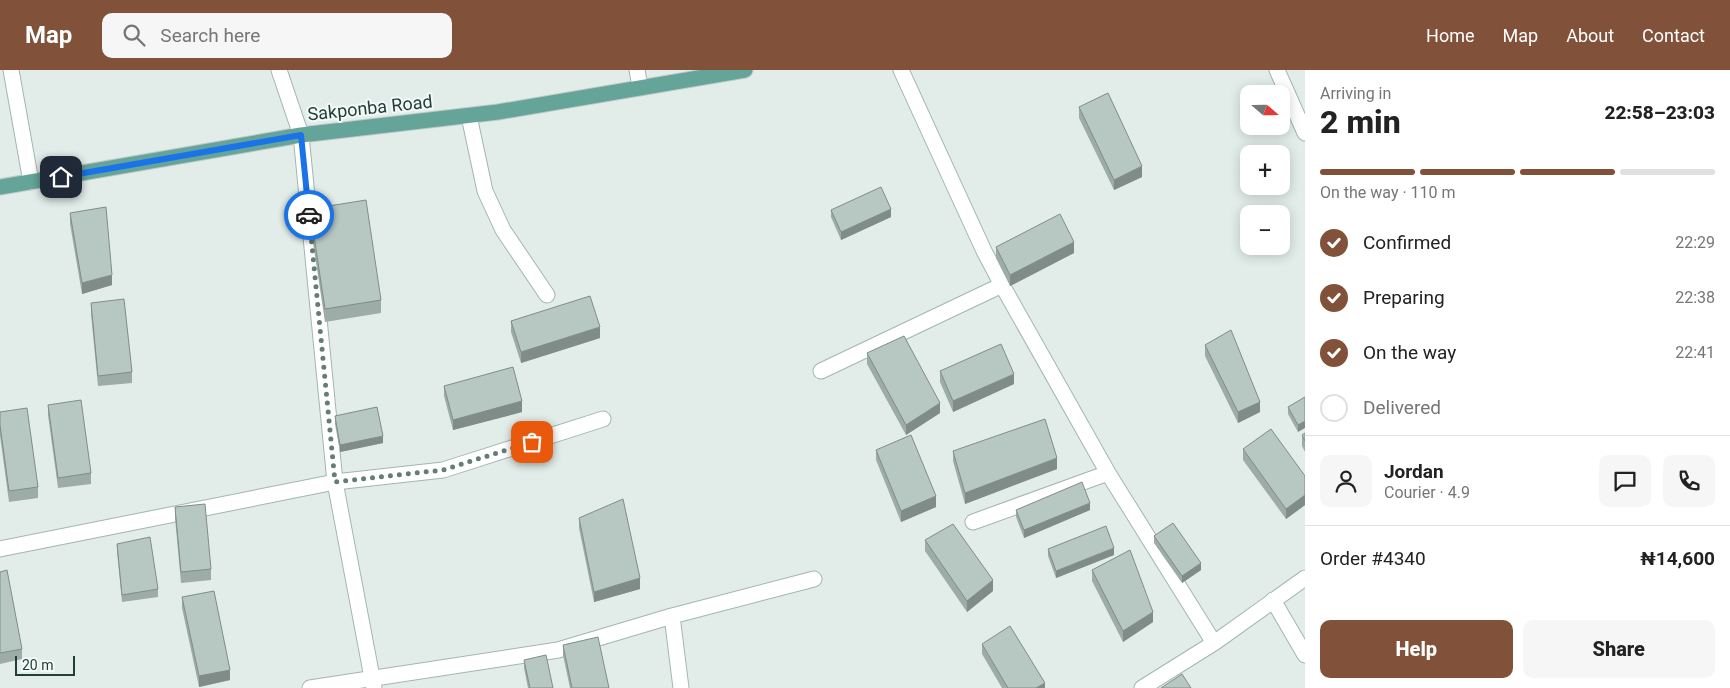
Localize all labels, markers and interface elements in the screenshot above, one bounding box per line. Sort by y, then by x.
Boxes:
search box [102,13,452,58]
text: Map [25,21,72,49]
icon: search [120,21,148,49]
text: Search here [160,24,260,47]
text: Home [1426,25,1475,46]
text: Map [1503,25,1538,46]
text: About [1566,25,1614,46]
text: Contact [1642,25,1705,46]
text: Arriving in [1320,84,1391,103]
north arrow [1240,85,1290,135]
map controls [1240,85,1290,255]
street label: Sakponba Road [306,90,433,125]
text: 22:58–23:03 [1604,101,1715,124]
text: 2 min [1320,103,1401,141]
button: + [1240,145,1290,195]
pin [40,156,82,198]
icon: home [47,163,75,191]
text: On the way · 110 m [1320,183,1456,202]
courier [284,190,334,240]
icon: car [295,201,323,229]
button: − [1240,205,1290,255]
icon: check [1320,229,1348,257]
text: Confirmed [1363,231,1451,254]
text: 22:29 [1675,233,1715,252]
icon: check [1320,284,1348,312]
text: Preparing [1363,286,1445,309]
text: 22:38 [1675,288,1715,307]
icon: check [1320,339,1348,367]
text: On the way [1363,341,1456,364]
text: 22:41 [1675,343,1715,362]
text: Delivered [1363,396,1441,419]
pin [511,421,553,463]
icon: bag [518,428,546,456]
button: person [1320,455,1372,507]
button: chat [1599,455,1651,507]
button: phone [1663,455,1715,507]
text: Jordan [1384,460,1444,483]
text: Courier · 4.9 [1384,483,1470,502]
text: Order #4340 [1320,547,1426,570]
text: ₦14,600 [1640,547,1715,570]
button: Help [1320,620,1513,678]
button: Share [1523,620,1715,678]
scale bar [15,653,75,676]
text: 20 m [22,657,54,673]

